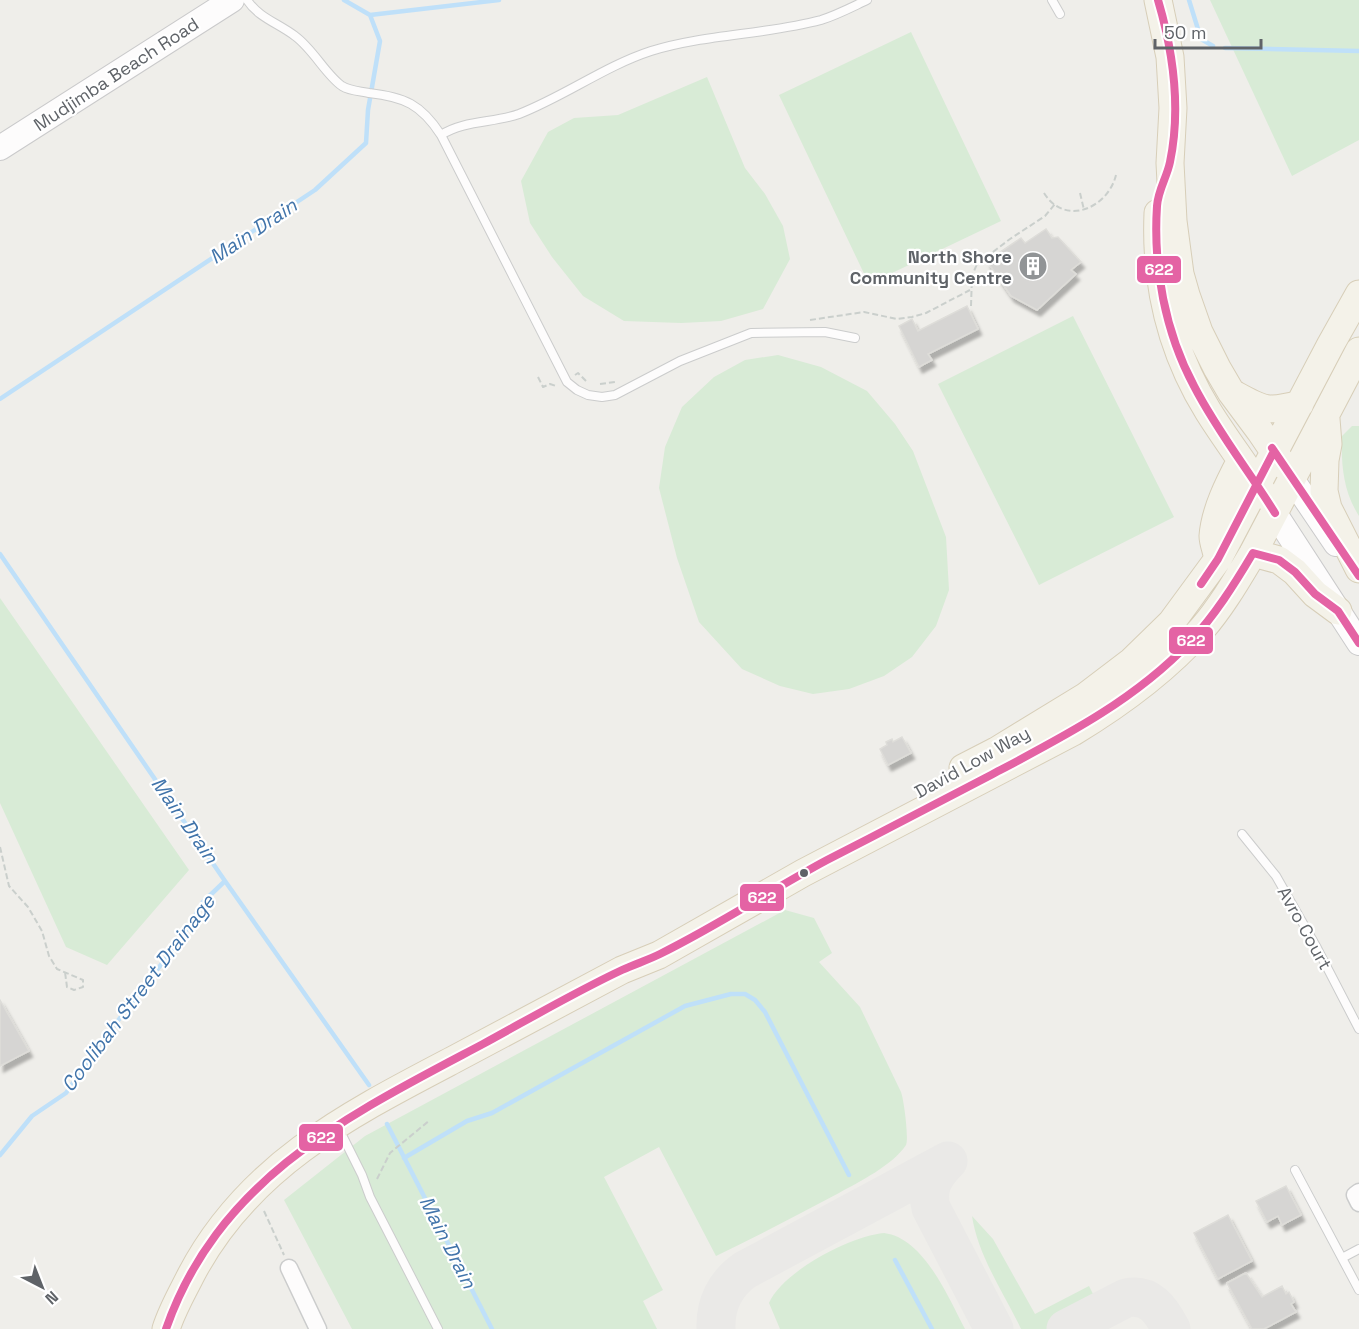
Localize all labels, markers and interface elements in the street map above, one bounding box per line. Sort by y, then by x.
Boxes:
street label: Mudjimba Beach Road [29,12,203,136]
scale bar [1155,12,1262,50]
text: 50 m [1164,21,1206,44]
water label: Main Drain [204,192,302,270]
place label: North Shore Community Centre [850,245,1012,289]
building icon: North Shore Community Centre [1017,250,1049,282]
line badge: 622 [1136,255,1182,284]
text: 622 [1145,259,1173,280]
line badge: 622 [1168,626,1214,655]
text: 622 [1177,630,1205,651]
street label: David Low Way [910,721,1034,803]
water label: Main Drain [146,771,225,869]
unlabelled marker [798,867,810,879]
street label: Avro Court [1273,882,1337,974]
line badge: 622 [739,883,785,912]
text: 622 [748,887,776,908]
water label: Coolibah Street Drainage [55,888,221,1097]
line badge: 622 [298,1123,344,1152]
text: 622 [307,1127,335,1148]
water label: Main Drain [414,1191,483,1293]
north arrow [12,1257,72,1317]
text: N [41,1286,63,1309]

